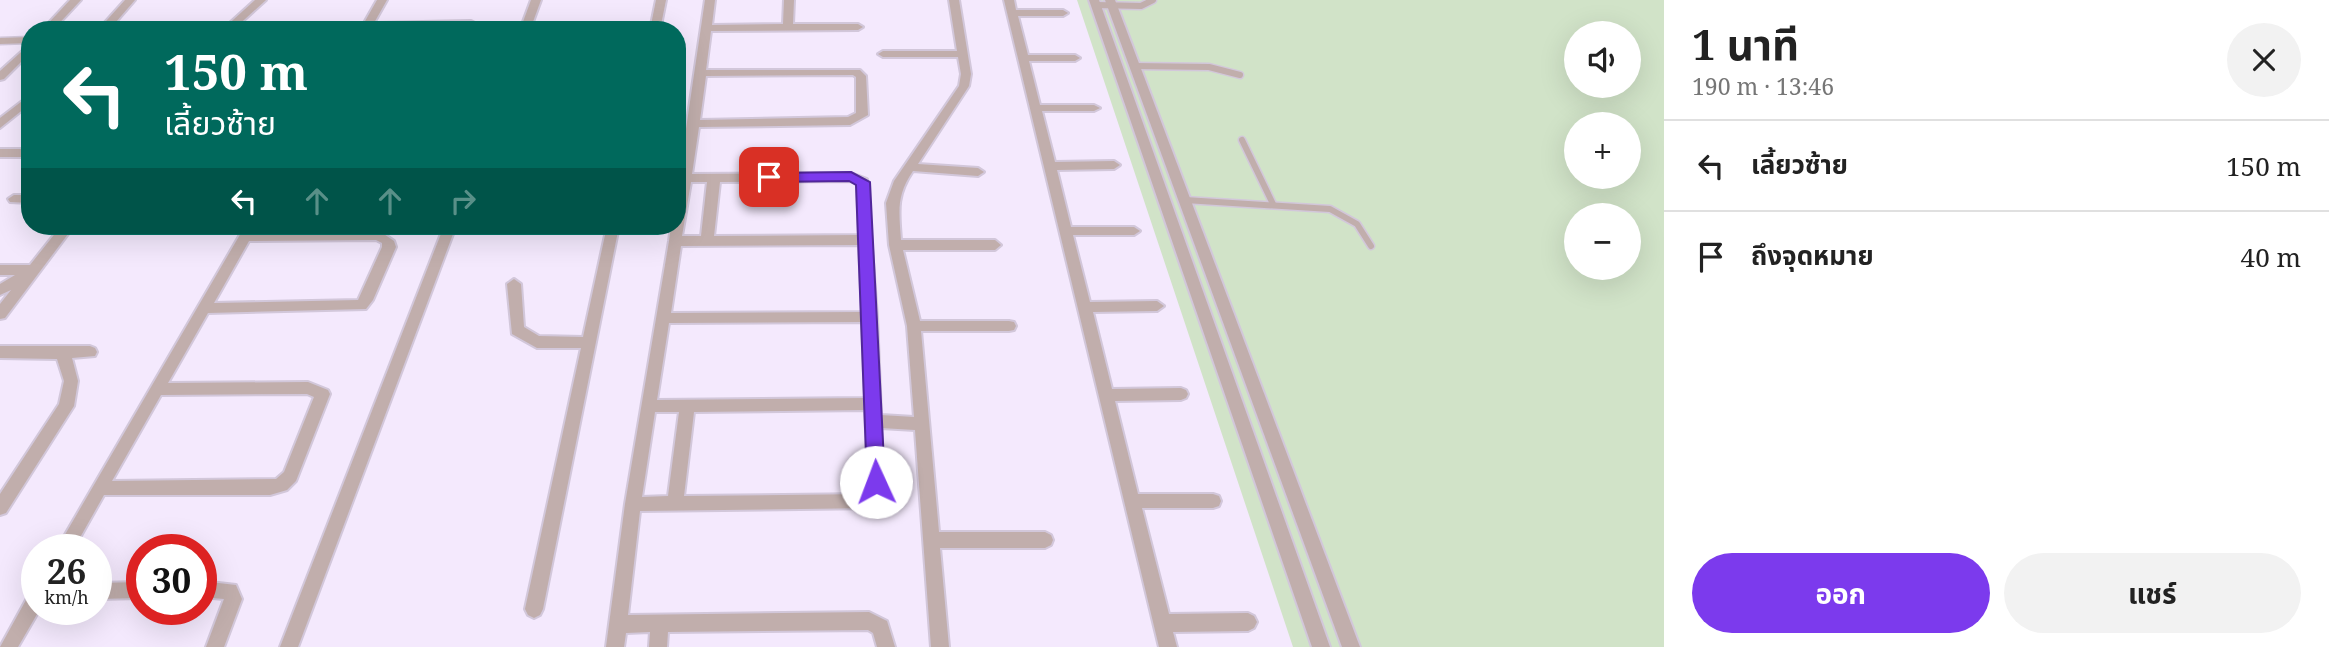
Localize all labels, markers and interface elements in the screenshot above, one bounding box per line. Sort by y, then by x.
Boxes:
text: 1 นาที [1692,15,1799,72]
map controls [1564,21,1641,280]
button: sound [1564,21,1641,98]
button: close [2227,23,2301,97]
text: 150 m [164,38,308,104]
icon: left [49,49,140,140]
text: 190 m · 13:46 [1692,70,1834,102]
text: เลี้ยวซ้าย [164,101,276,144]
button: + [1564,112,1641,189]
text: เลี้ยวซ้าย [1751,146,1848,182]
pin [739,147,799,207]
icon: left [1692,147,1730,185]
text: 150 m [2226,148,2301,184]
icon: arrive [750,158,788,196]
icon: left [225,182,263,220]
icon: ahead [298,182,336,220]
icon: ahead [371,182,409,220]
icon: right [444,182,482,220]
button: − [1564,203,1641,280]
text: ถึงจุดหมาย [1751,237,1874,273]
icon: arrive [1692,238,1730,276]
text: 40 m [2241,239,2301,275]
position arrow [839,445,913,519]
speed limit sign: 30 [126,534,217,625]
text: 26 [47,547,86,594]
button: ออก [1692,553,1990,633]
button: แชร์ [2004,553,2301,633]
text: km/h [44,585,89,609]

